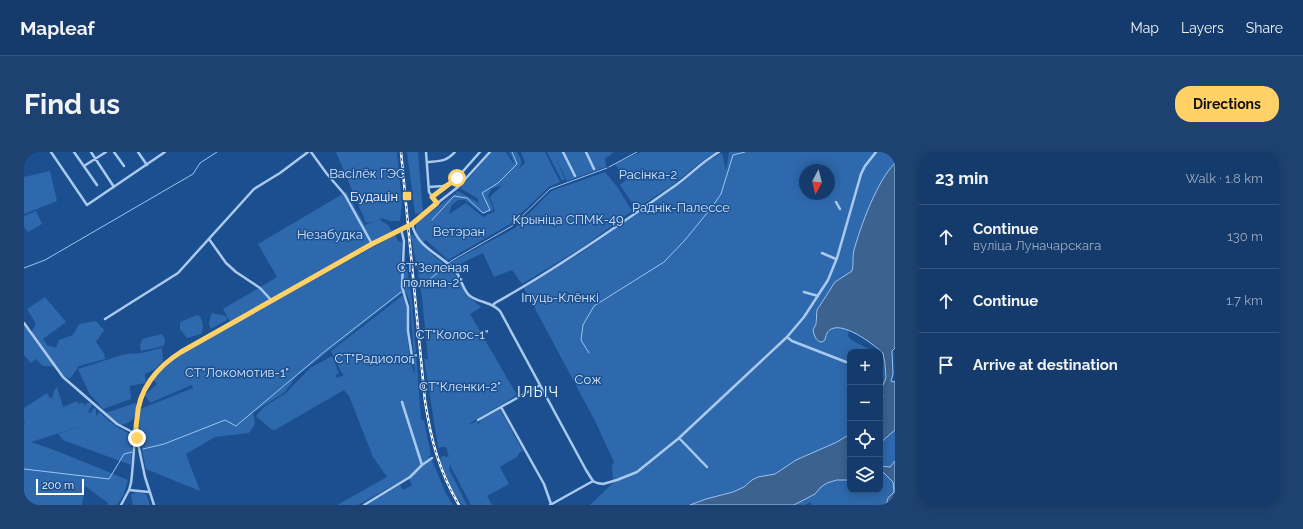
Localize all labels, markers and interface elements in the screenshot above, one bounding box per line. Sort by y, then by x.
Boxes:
text: Mapleaf [20,17,95,39]
text: Map [1131,20,1159,36]
text: Layers [1181,20,1224,36]
text: Share [1246,20,1283,36]
button: Directions [1175,86,1279,122]
text: Find us [24,88,120,121]
north arrow [799,164,835,200]
park label: Васілёк ГЭС [329,166,405,181]
park label: Расінка-2 [619,167,678,182]
text: 23 min [935,168,989,188]
route start [448,169,466,187]
text: Walk · 1.8 km [1186,171,1263,186]
place label: Будацін [350,189,398,204]
marker: Будацін [401,190,413,202]
park label: Раднік-Палессе [632,200,730,215]
park label: Крыніца СПМК-49 [512,212,624,227]
text: Continue [973,220,1038,238]
park label: Ветэран [433,224,485,239]
icon: ahead [935,226,957,248]
park label: Незабудка [297,227,363,242]
text: 130 m [1227,229,1263,244]
text: вуліца Луначарскага [973,238,1101,253]
park label: СТ"Зеленая поляна-2" [397,260,469,290]
park label: Іпуць-Клёнкі [521,290,599,305]
icon: ahead [935,290,957,312]
text: Continue [973,292,1038,310]
text: 1.7 km [1226,293,1263,308]
park label: СТ"Колос-1" [416,327,488,342]
map controls [847,349,883,493]
button: + [847,349,883,385]
park label: СТ"Радиолог" [335,351,417,366]
icon: arrive [935,354,957,376]
text: Arrive at destination [973,356,1118,374]
park label: СТ"Локомотив-1" [185,365,289,380]
park label: Сож [575,372,601,387]
park label: СТ"Кленки-2" [419,379,501,394]
district label: ІЛЬІЧ [517,383,559,401]
button: − [847,385,883,421]
button: locate [847,421,883,457]
route end [128,429,146,447]
button: layers [847,457,883,493]
scale bar [36,477,84,496]
text: 200 m [42,479,74,492]

